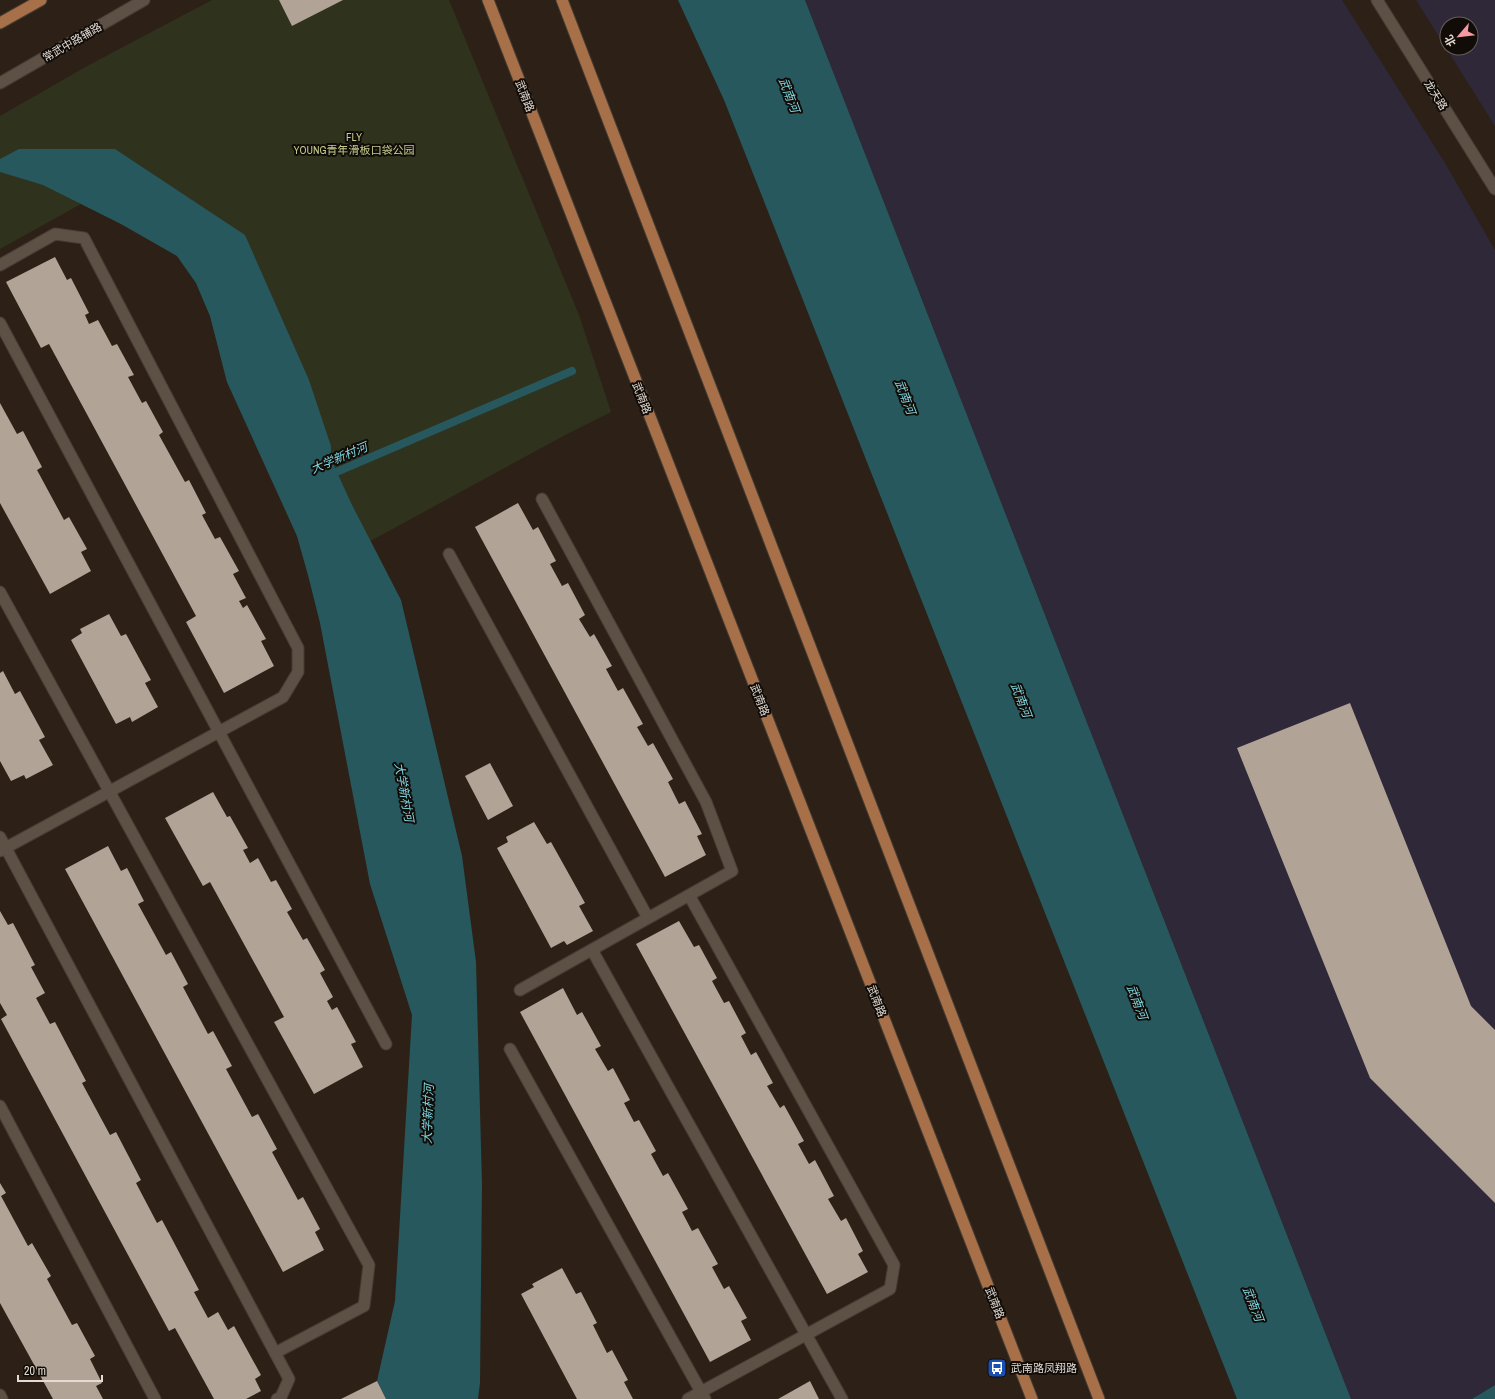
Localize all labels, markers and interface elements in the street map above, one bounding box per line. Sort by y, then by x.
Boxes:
north arrow [1439,16,1479,56]
street label: 常武中路辅路 [40,19,104,65]
text: 北 [1441,33,1459,49]
water label: 武南河 [775,75,804,117]
street label: 龙天路 [1421,77,1451,113]
street label: 武南路 [513,78,537,114]
park label: FLY YOUNG青年滑板口袋公园 [293,130,415,157]
water label: 武南河 [891,377,920,419]
street label: 武南路 [630,380,654,416]
water label: 大学新村河 [308,438,372,477]
water label: 武南河 [1007,680,1036,722]
street label: 武南路 [748,682,772,718]
water label: 大学新村河 [391,761,417,825]
water label: 武南河 [1123,982,1152,1024]
street label: 武南路 [865,983,889,1019]
water label: 大学新村河 [419,1082,437,1144]
water label: 武南河 [1239,1284,1268,1326]
street label: 武南路 [983,1285,1007,1321]
scale bar [18,1357,102,1383]
bus stop icon: 武南路凤翔路 [986,1357,1008,1379]
place label: 武南路凤翔路 [1011,1361,1077,1375]
text: 20 m [24,1363,46,1379]

